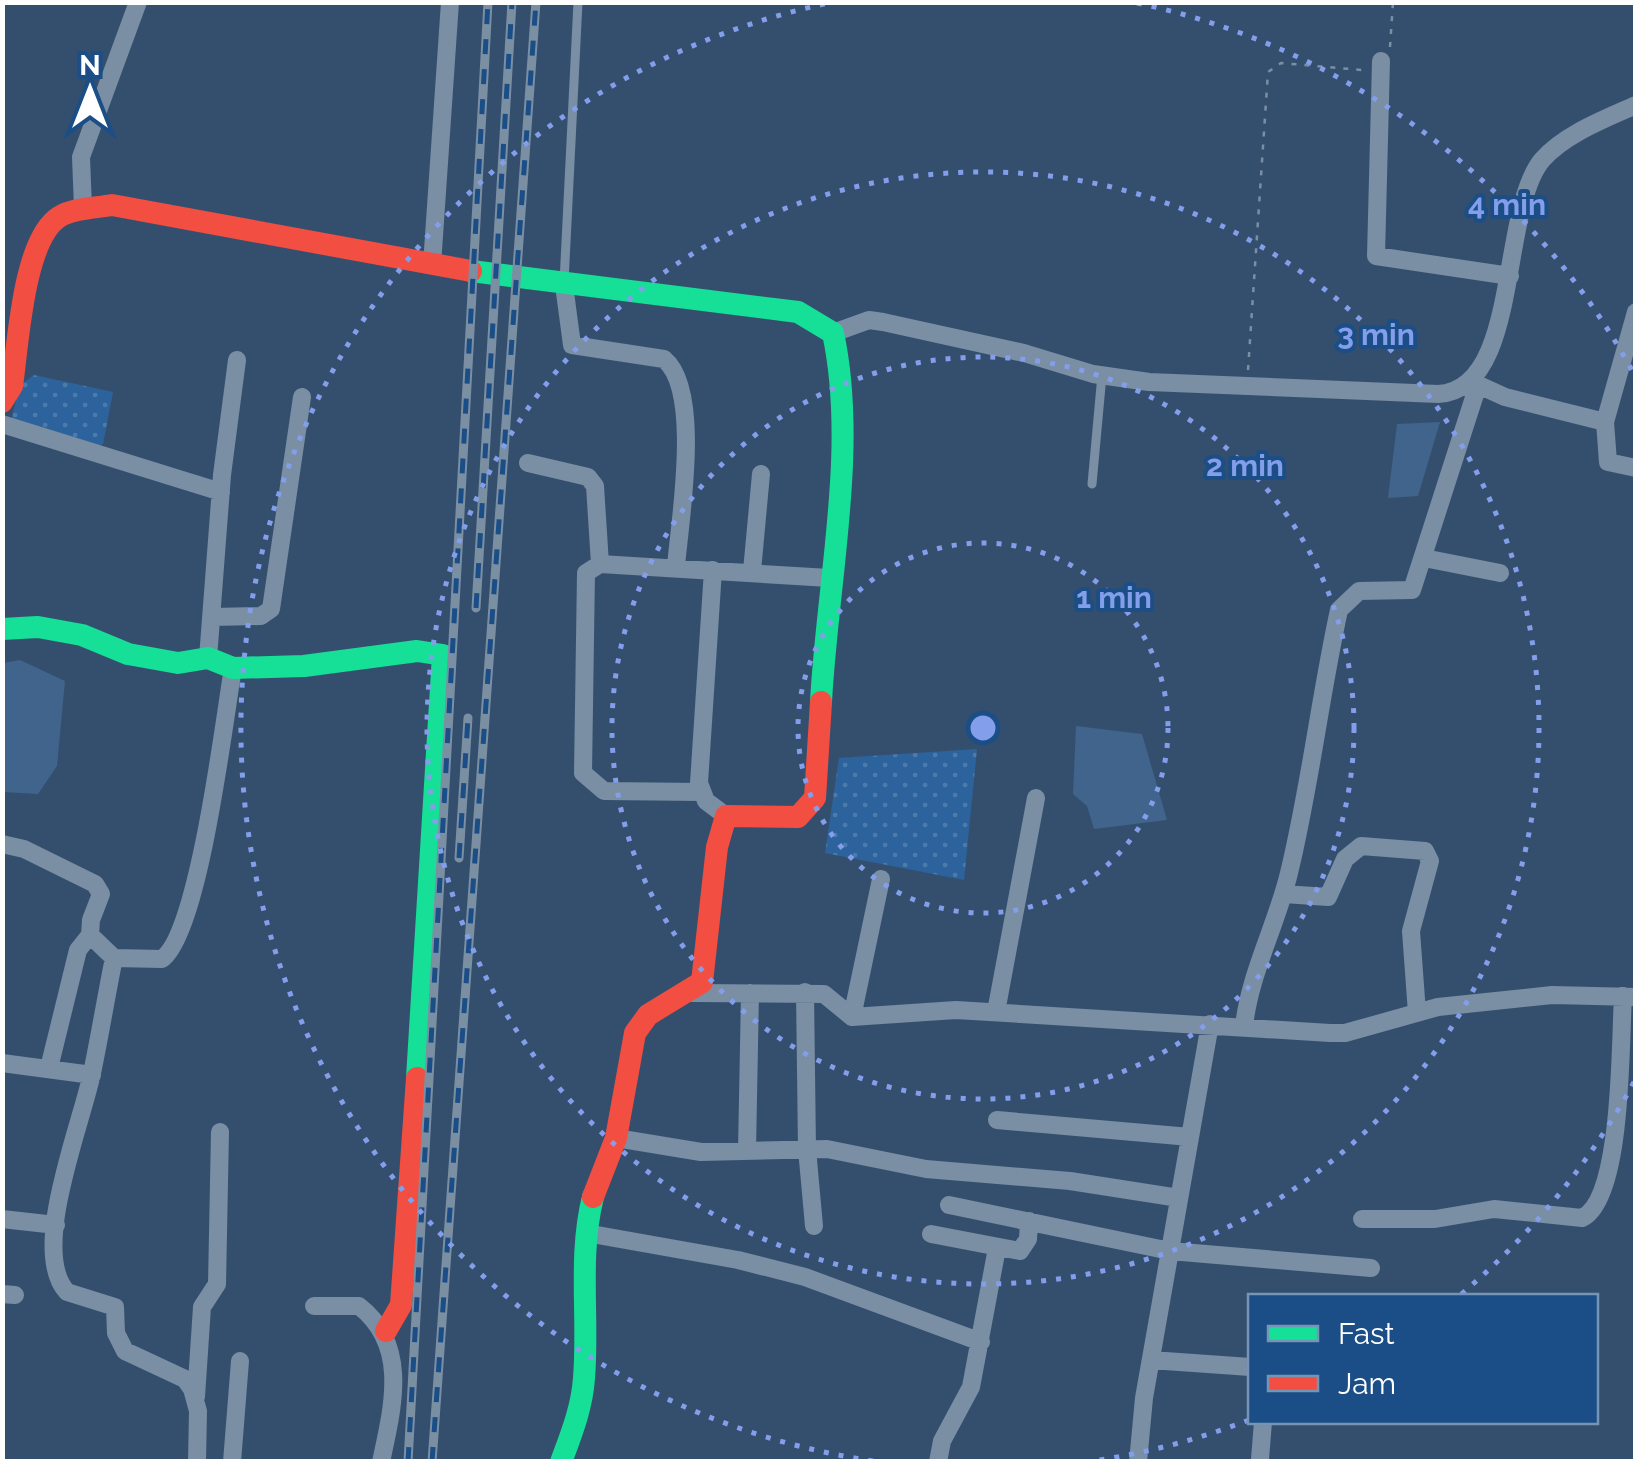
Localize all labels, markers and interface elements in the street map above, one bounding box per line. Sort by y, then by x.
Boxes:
north arrow [40,40,140,140]
text: N [79,49,101,82]
text: 4 min [1468,187,1546,222]
text: 3 min [1337,317,1415,352]
text: 2 min [1206,448,1284,483]
text: 1 min [1076,580,1152,615]
centre of rings [965,710,1001,746]
legend [1248,1294,1598,1424]
text: Fast [1338,1316,1395,1351]
text: Jam [1338,1366,1396,1401]

